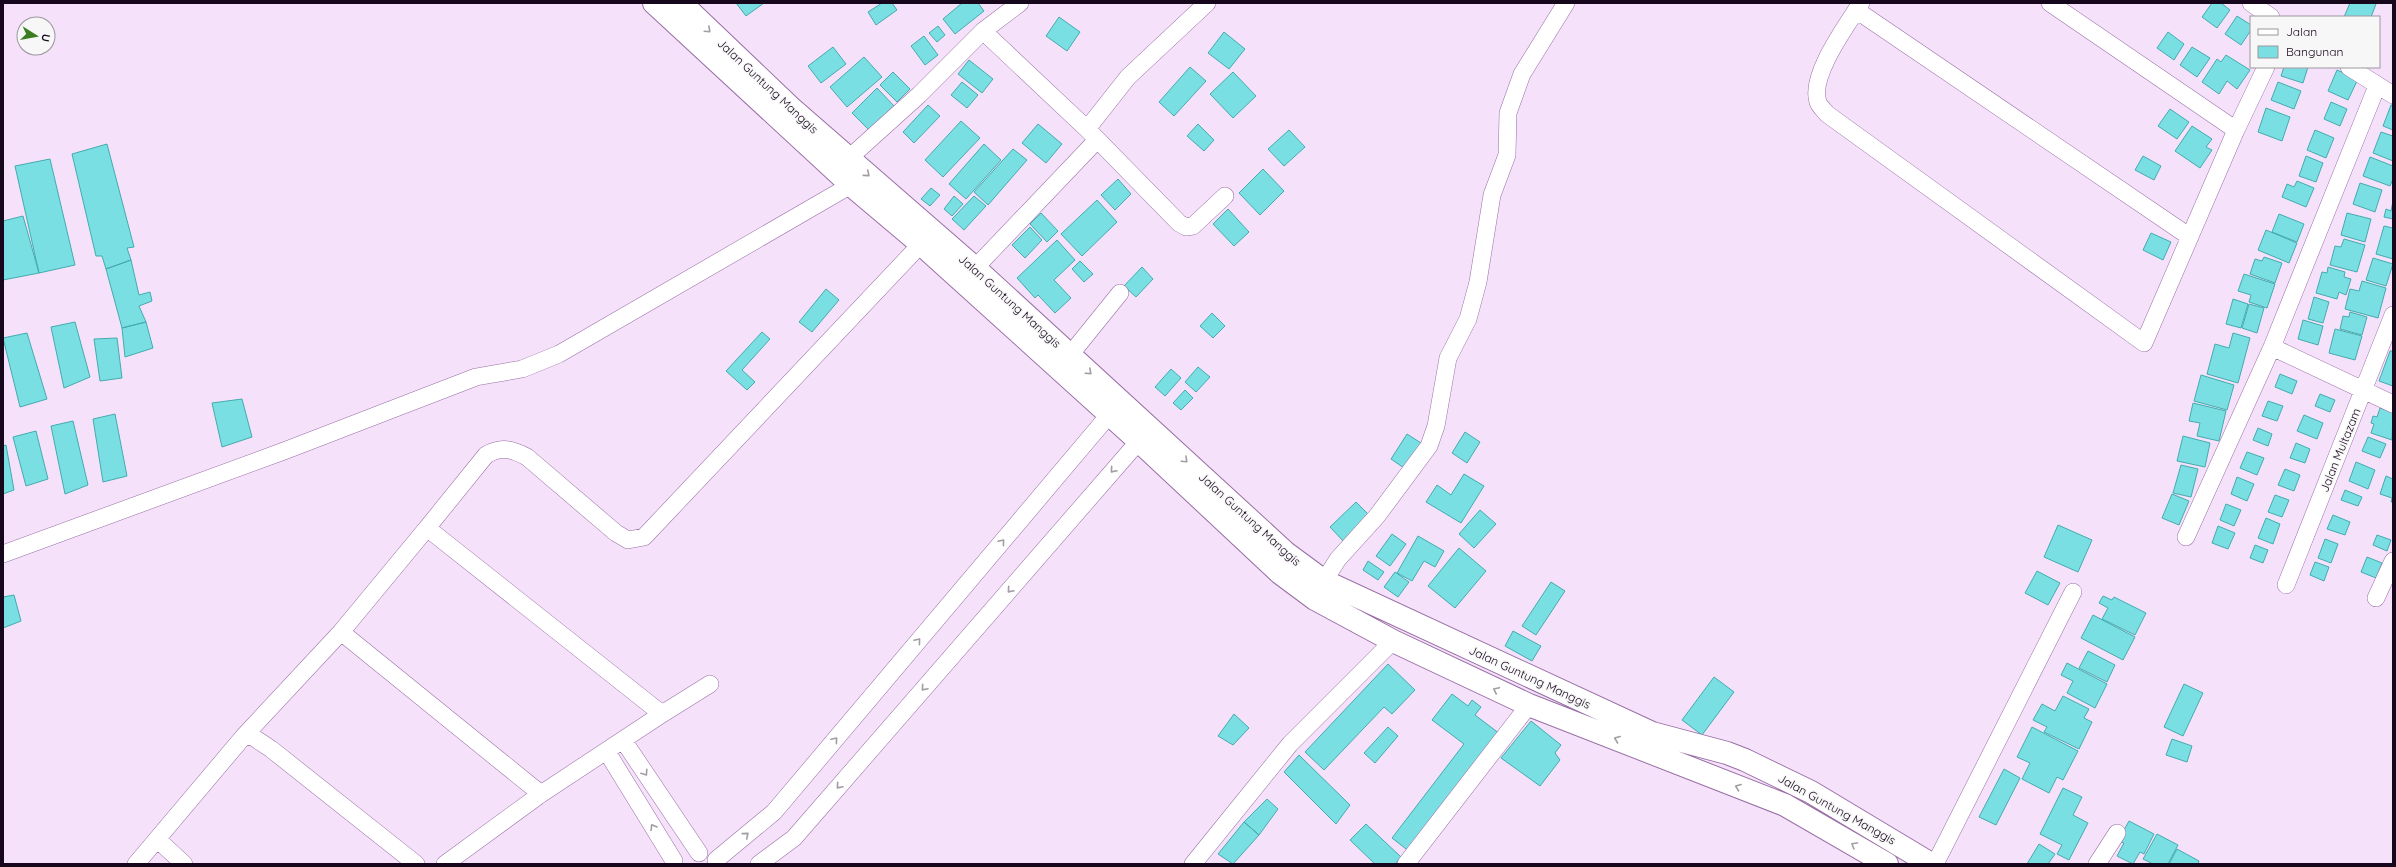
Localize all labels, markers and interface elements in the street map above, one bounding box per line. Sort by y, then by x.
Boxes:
north arrow [16,16,56,56]
legend [2250,16,2380,68]
text: Jalan [2286,24,2317,39]
one-way arrow [704,26,711,33]
text: U [38,33,53,43]
street label: Jalan Guntung Manggis [714,35,822,137]
text: Bangunan [2286,44,2343,59]
one-way arrow [862,170,869,177]
street label: Jalan Guntung Manggis [956,251,1064,351]
one-way arrow [1085,368,1092,375]
street label: Jalan Multazam [2316,406,2364,494]
one-way arrow [1180,456,1188,463]
one-way arrow [1111,466,1118,473]
street label: Jalan Guntung Manggis [1196,469,1304,569]
one-way arrow [998,539,1005,546]
one-way arrow [1007,585,1014,592]
one-way arrow [914,638,921,645]
street label: Jalan Guntung Manggis [1467,642,1593,712]
one-way arrow [922,683,929,690]
one-way arrow [1493,687,1501,695]
one-way arrow [1613,736,1620,744]
one-way arrow [830,737,837,745]
one-way arrow [640,768,647,775]
street label: Jalan Guntung Manggis [1775,770,1899,848]
one-way arrow [837,781,844,788]
one-way arrow [1734,783,1741,791]
one-way arrow [651,824,658,831]
one-way arrow [742,832,749,839]
one-way arrow [1851,842,1858,849]

